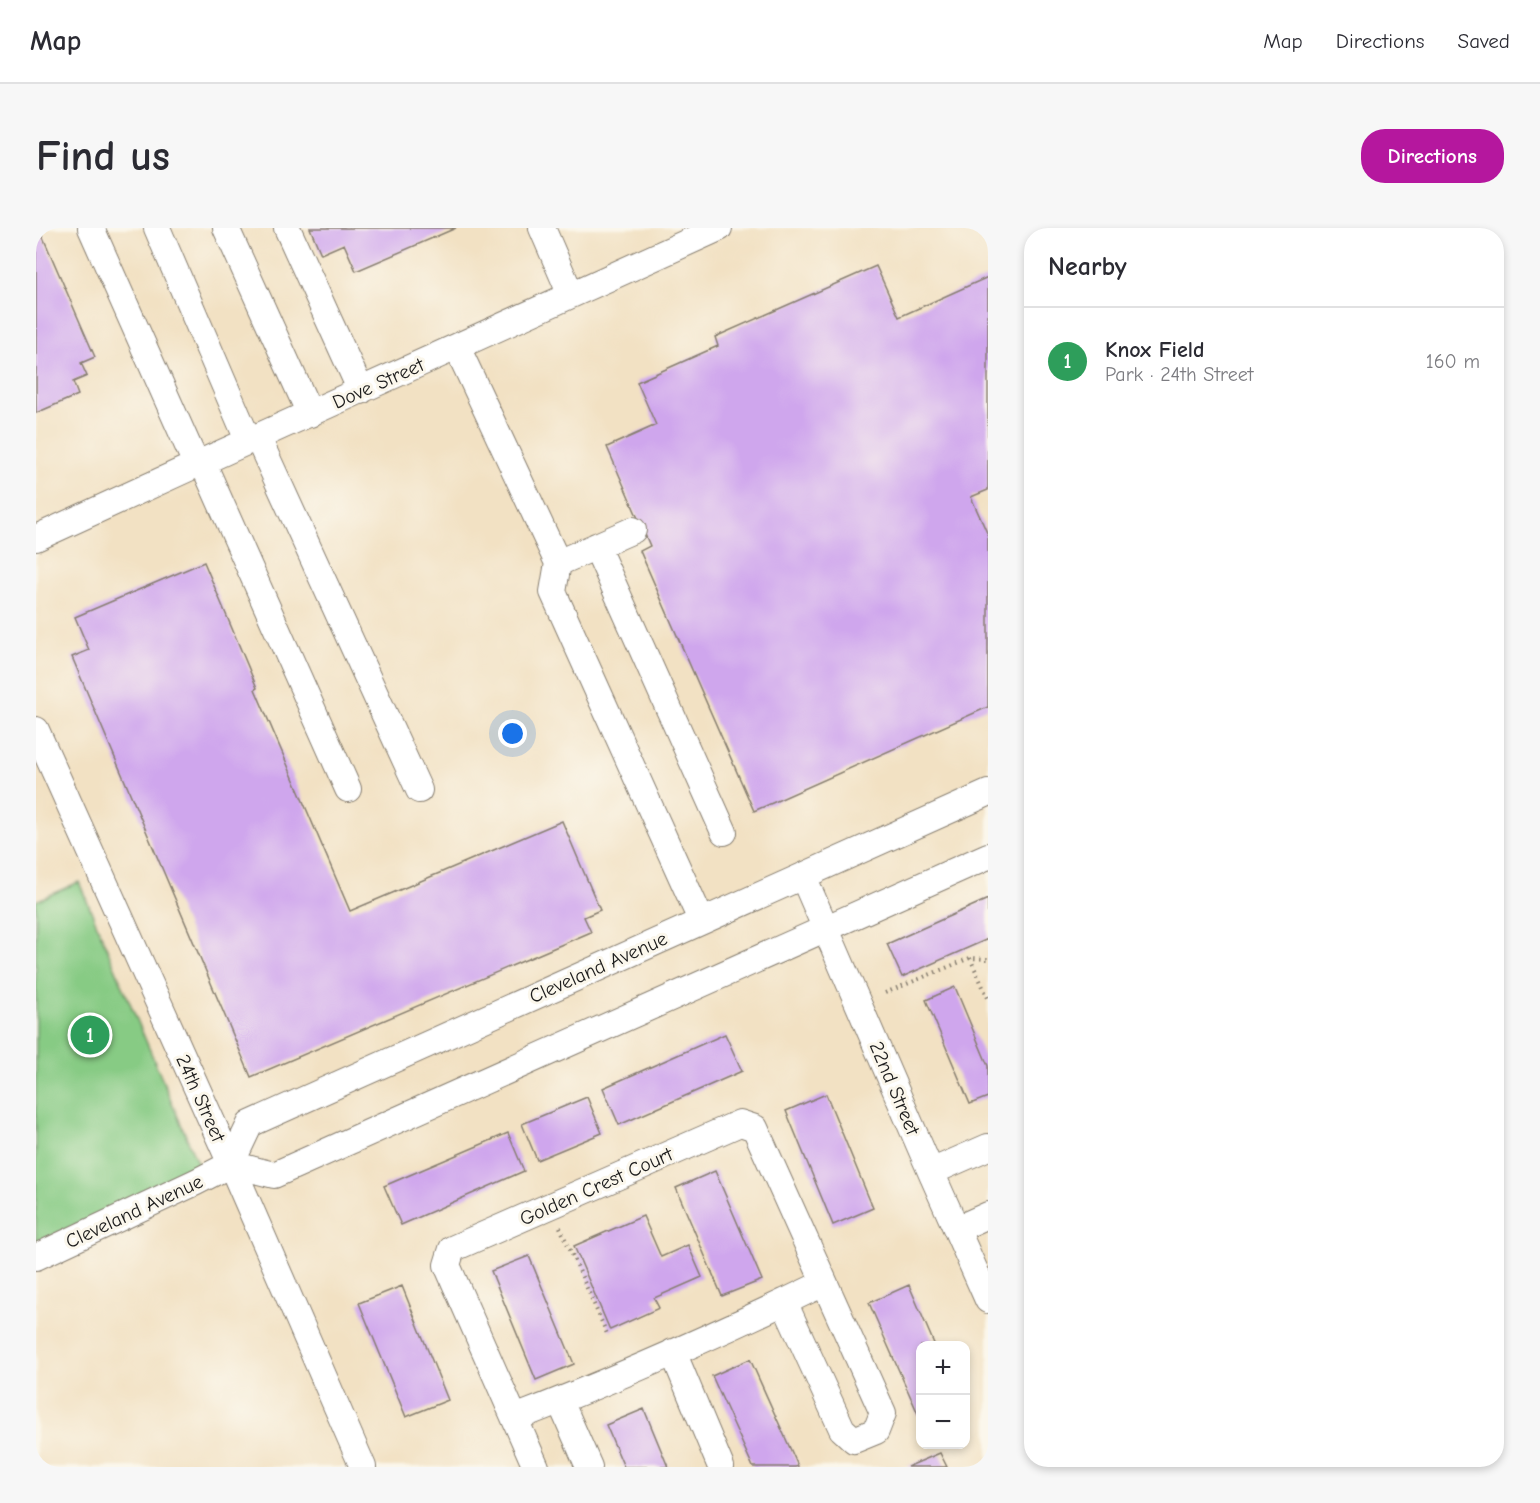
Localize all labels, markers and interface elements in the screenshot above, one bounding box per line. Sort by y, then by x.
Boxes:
text: Map [30,25,81,57]
text: Map [1263,29,1303,53]
text: Directions [1336,29,1425,53]
text: Saved [1458,29,1510,53]
button: Directions [1361,129,1504,183]
text: Find us [36,132,170,181]
text: Nearby [1048,252,1127,282]
text: Knox Field [1105,337,1204,363]
text: 1 [1064,350,1071,373]
text: 160 m [1426,350,1480,373]
street label: Dove Street [329,353,429,414]
text: Park · 24th Street [1105,363,1253,386]
your location [498,719,527,748]
street label: Cleveland Avenue [526,927,671,1008]
pin: 1 [70,1012,110,1058]
street label: 22nd Street [865,1038,925,1140]
street label: 24th Street [171,1051,231,1147]
street label: Golden Crest Court [516,1142,677,1231]
street label: Cleveland Avenue [62,1170,206,1253]
map controls [916,1341,970,1449]
button: + [916,1341,970,1395]
button: − [916,1395,970,1449]

